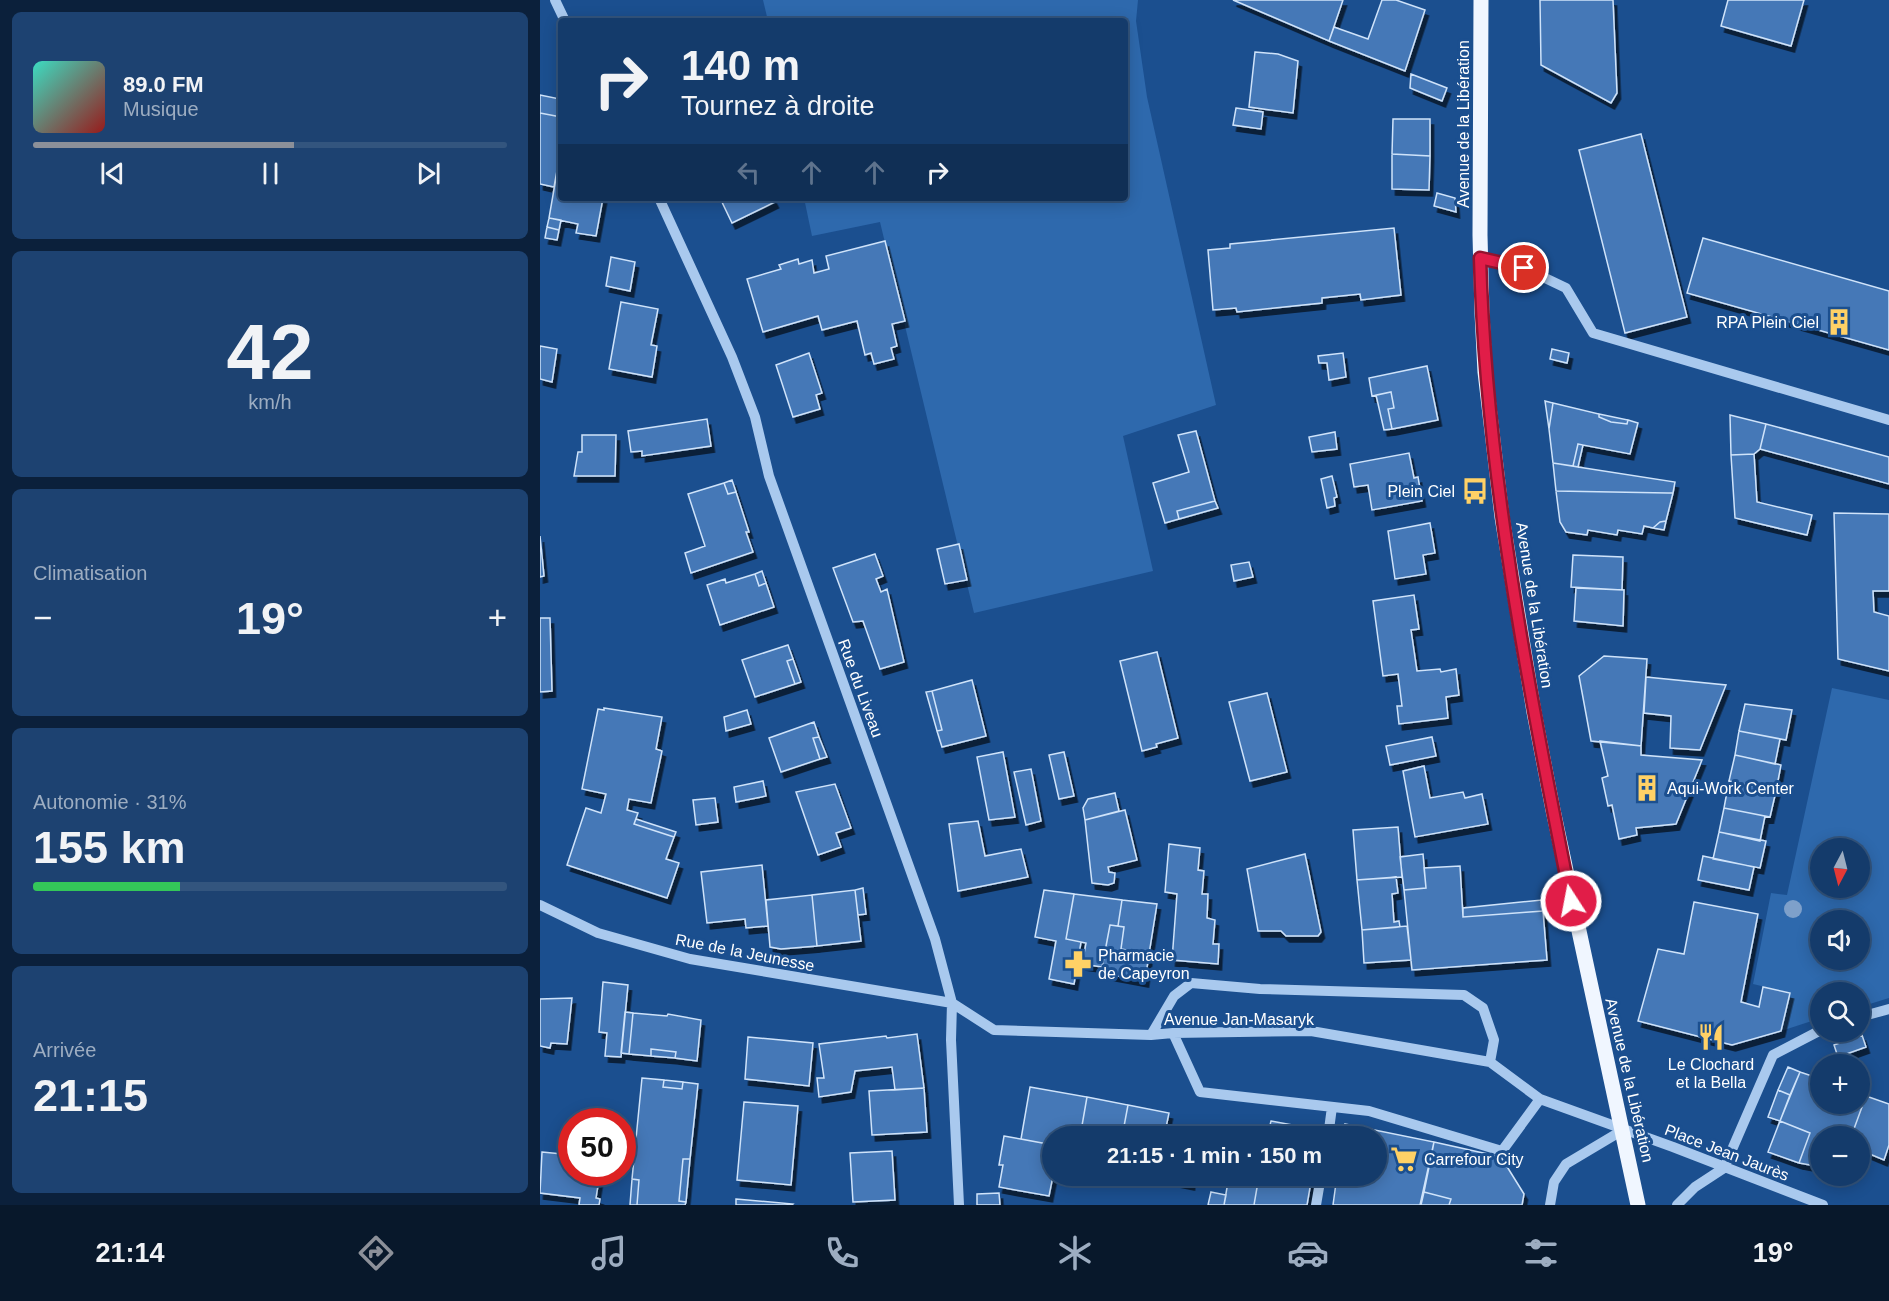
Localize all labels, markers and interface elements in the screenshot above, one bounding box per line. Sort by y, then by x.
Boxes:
street label: Avenue de la Libération [1455,40,1472,208]
icon: right [582,42,660,120]
text: 140 m [681,42,800,89]
text: 89.0 FM [123,72,204,97]
text: Tournez à droite [681,91,875,121]
text: Musique [123,98,199,120]
icon: left [732,156,765,189]
icon: ahead [795,156,828,189]
icon: ahead [858,156,891,189]
icon: right [921,156,954,189]
icon: previous [96,157,129,190]
icon: pause [254,157,287,190]
icon: next [412,157,445,190]
pin [1498,242,1549,293]
icon: arrive [1507,251,1540,284]
building icon: RPA Plein Ciel [1824,307,1854,337]
text: 42 [227,308,313,396]
place label: RPA Plein Ciel [1716,314,1819,331]
text: km/h [248,391,292,413]
bus stop icon: Plein Ciel [1460,476,1490,506]
place label: Plein Ciel [1387,483,1455,500]
street label: Avenue de la Libération [1513,521,1556,689]
text: Climatisation [33,562,147,584]
text: 19° [236,593,304,644]
text: − [33,599,52,636]
text: + [488,599,507,636]
street label: Rue du Liveau [835,637,886,740]
building icon: Aqui-Work Center [1632,773,1662,803]
place label: Aqui-Work Center [1667,780,1795,797]
text: Autonomie · 31% [33,791,186,813]
text: 155 km [33,822,186,873]
north arrow [1810,838,1870,898]
map controls [1810,838,1870,1186]
position arrow [1539,869,1603,933]
button: sound [1810,910,1870,970]
street label: Rue de la Jeunesse [674,931,816,974]
place label: Pharmacie de Capeyron [1098,947,1190,982]
pharmacy icon: Pharmacie de Capeyron [1063,949,1093,979]
button: search [1810,982,1870,1042]
street label: Avenue de la Libération [1602,996,1657,1164]
street label: Avenue Jan-Masaryk [1164,1011,1315,1028]
restaurant icon: Le Clochard et la Bella [1696,1022,1726,1052]
text: Arrivée [33,1039,96,1061]
button: + [1810,1054,1870,1114]
place label: Le Clochard et la Bella [1668,1056,1754,1091]
text: 21:15 [33,1070,148,1121]
speed limit sign: 50 [558,1108,636,1186]
street label: Place Jean Jaurès [1662,1121,1791,1184]
button: − [1810,1126,1870,1186]
text: 21:15 · 1 min · 150 m [1107,1143,1322,1168]
supermarket icon: Carrefour City [1389,1144,1419,1174]
place label: Carrefour City [1424,1151,1524,1168]
icon: directions [355,1232,397,1274]
icon: music [588,1232,630,1274]
icon: phone [821,1232,863,1274]
icon: climate [1054,1232,1096,1274]
icon: car [1287,1232,1329,1274]
icon: filters [1520,1232,1562,1274]
text: 21:14 [95,1238,165,1268]
text: 19° [1753,1238,1793,1268]

